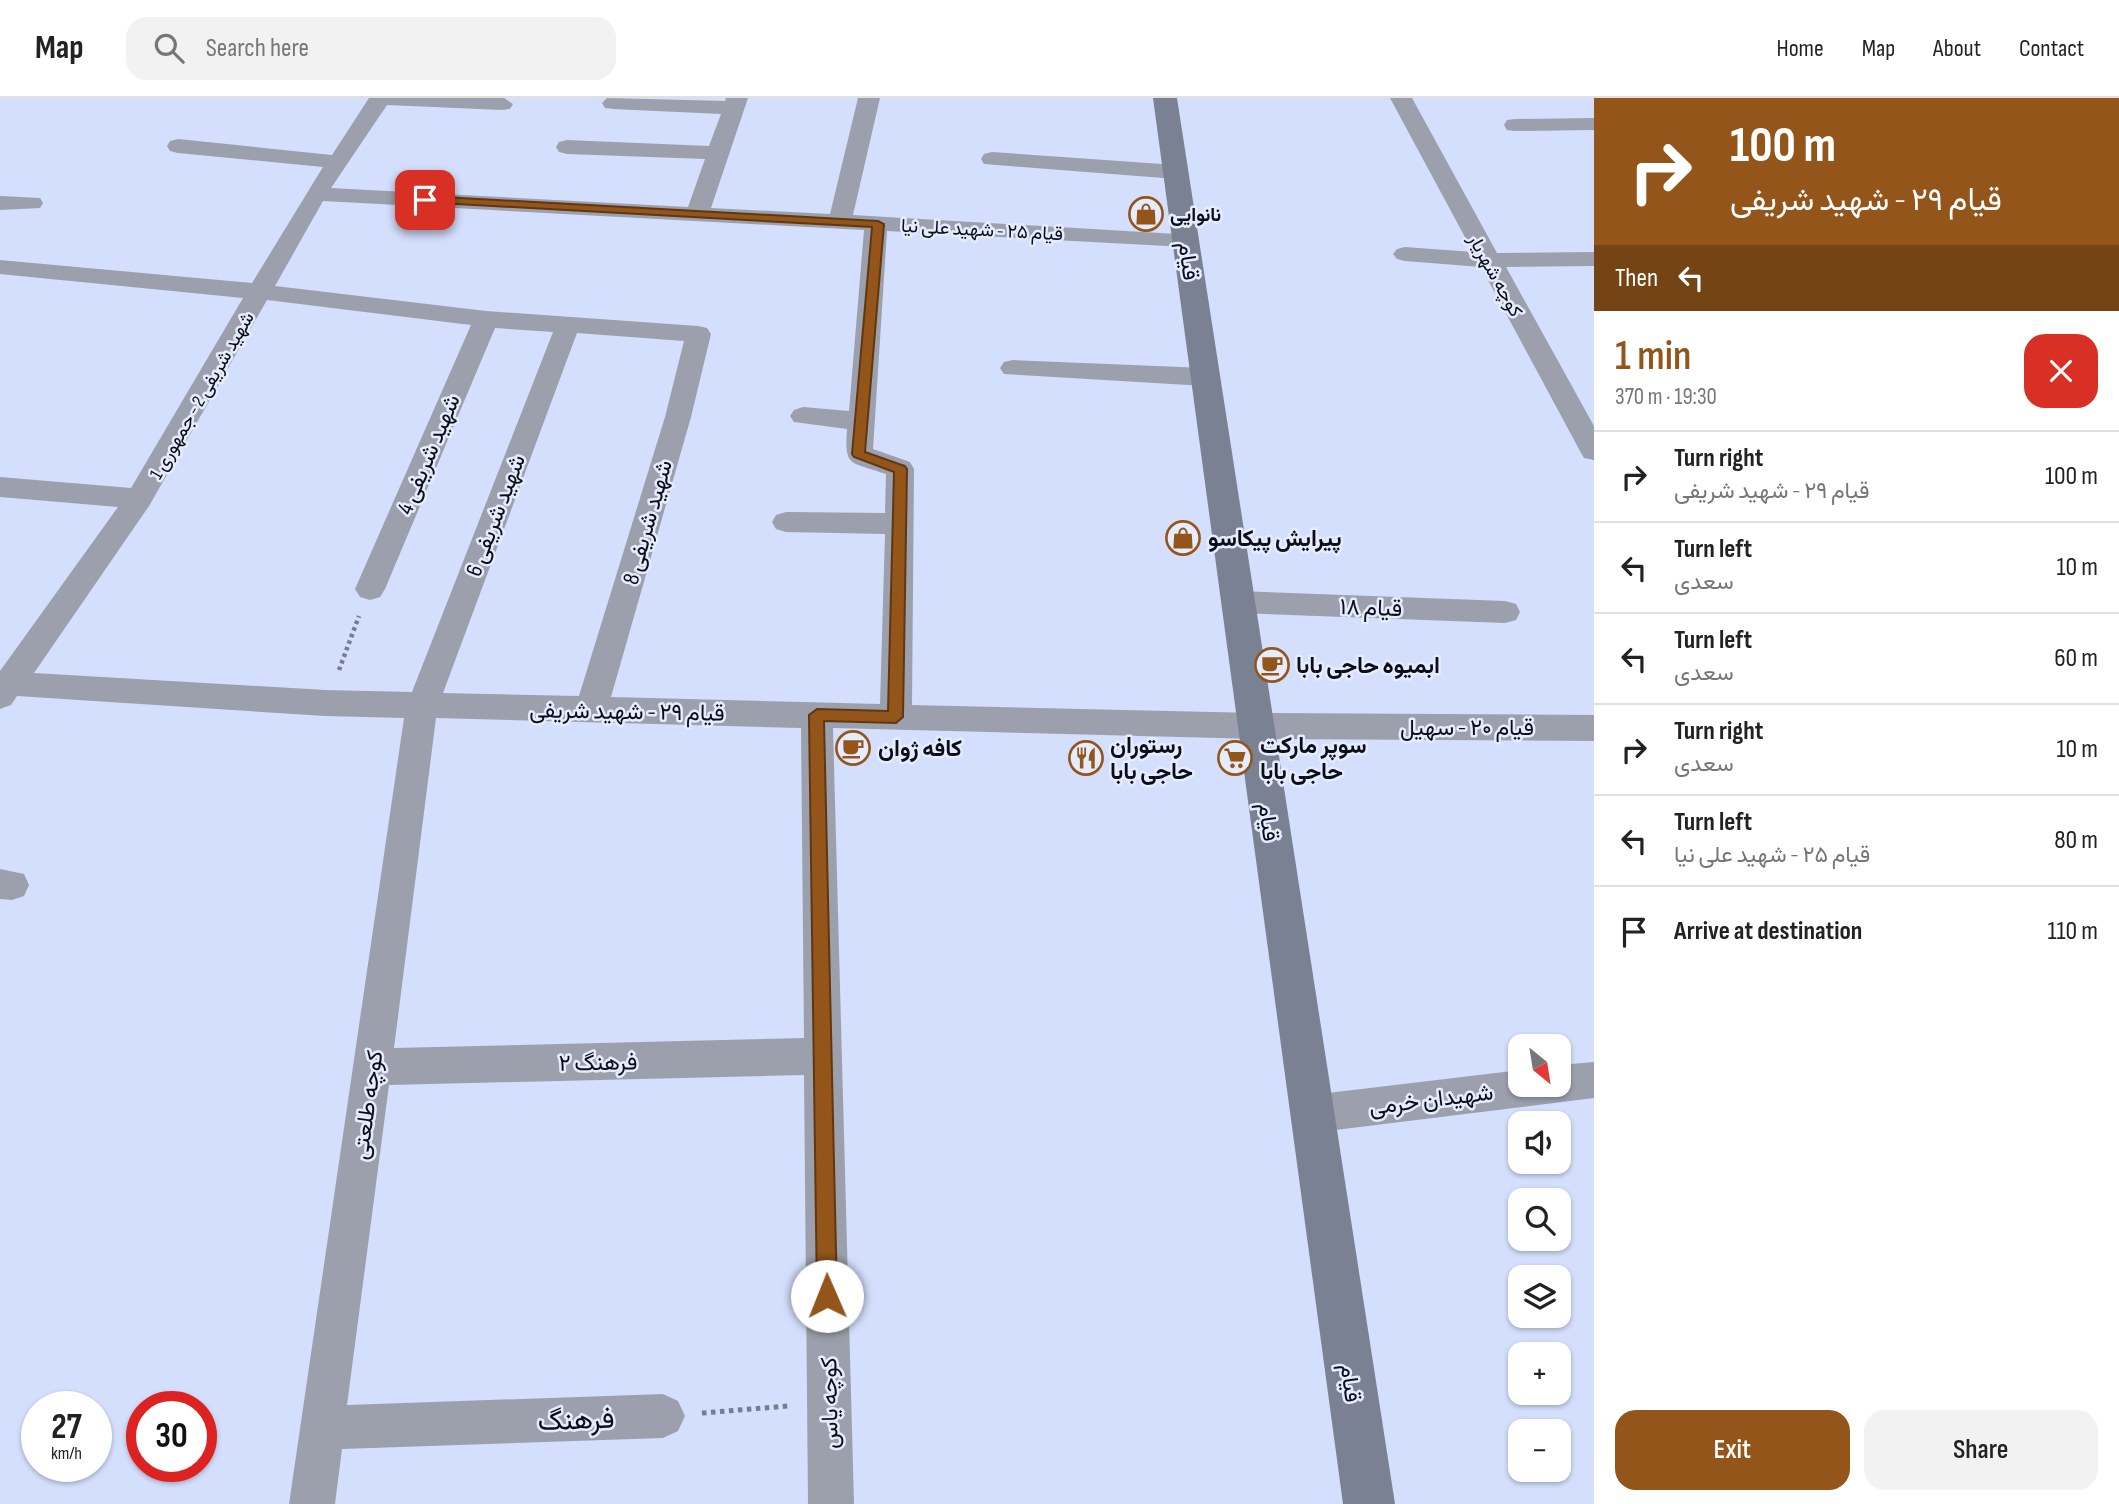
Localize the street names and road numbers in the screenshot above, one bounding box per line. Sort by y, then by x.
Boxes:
street label: قیام ۲۵ - شهید علی نیا [900,215,1063,246]
street label: کوچه شهریار [1461,229,1527,322]
street label: قیام [1171,240,1205,282]
street label: شهید شریفی 2 - جمهوری 1 [145,308,260,484]
street label: شهید شریفی 4 [391,390,467,519]
street label: شهید شریفی 6 [460,451,532,580]
street label: شهید شریفی 8 [617,457,679,588]
street label: قیام ۱۸ [1339,593,1403,623]
street label: قیام ۲۹ - شهید شریفی [529,696,725,728]
street label: قیام ۲۰ - سهیل [1400,714,1534,742]
street label: قیام [1251,801,1285,843]
street label: فرهنگ ۲ [558,1048,638,1078]
street label: کوچه طلعتی [346,1049,391,1162]
street label: شهیدان خرمی [1367,1078,1495,1121]
street label: کوچه یاس [815,1357,846,1449]
street label: قیام [1333,1362,1367,1404]
street label: فرهنگ [537,1403,615,1438]

